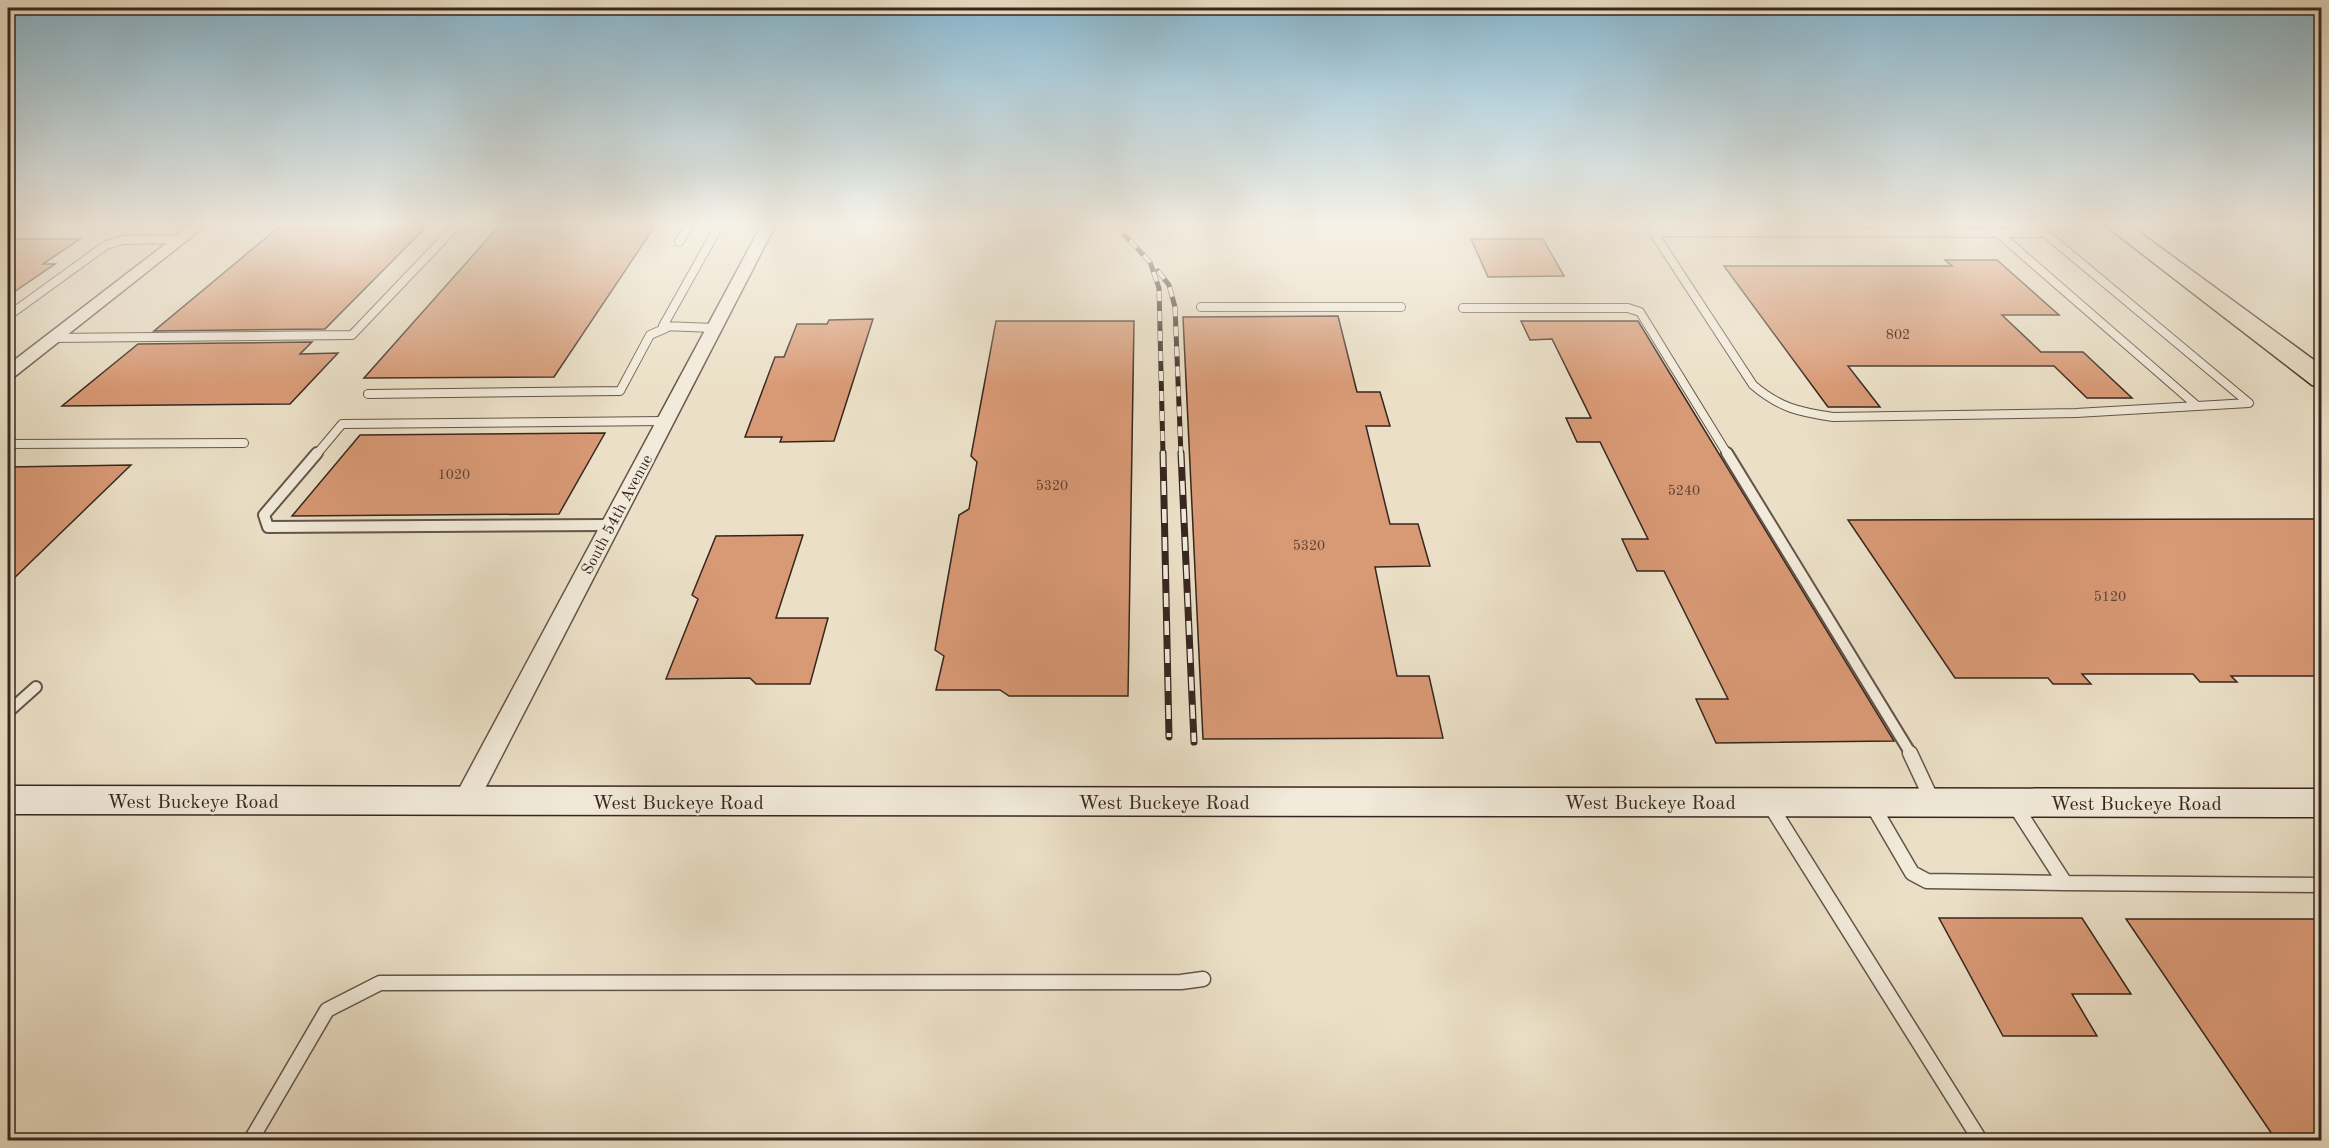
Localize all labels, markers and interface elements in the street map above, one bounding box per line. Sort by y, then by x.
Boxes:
house number: 802 [1886,328,1910,342]
street label: South 54th Avenue [579,452,656,578]
house number: 1020 [438,468,470,482]
house number: 5320 [1036,479,1068,493]
house number: 5240 [1668,484,1700,498]
house number: 5320 [1293,539,1325,553]
house number: 5120 [2094,590,2126,604]
street label: West Buckeye Road [107,793,279,813]
street label: West Buckeye Road [592,794,764,814]
street label: West Buckeye Road [1078,794,1250,814]
street label: West Buckeye Road [1564,794,1736,814]
street label: West Buckeye Road [2050,795,2222,815]

